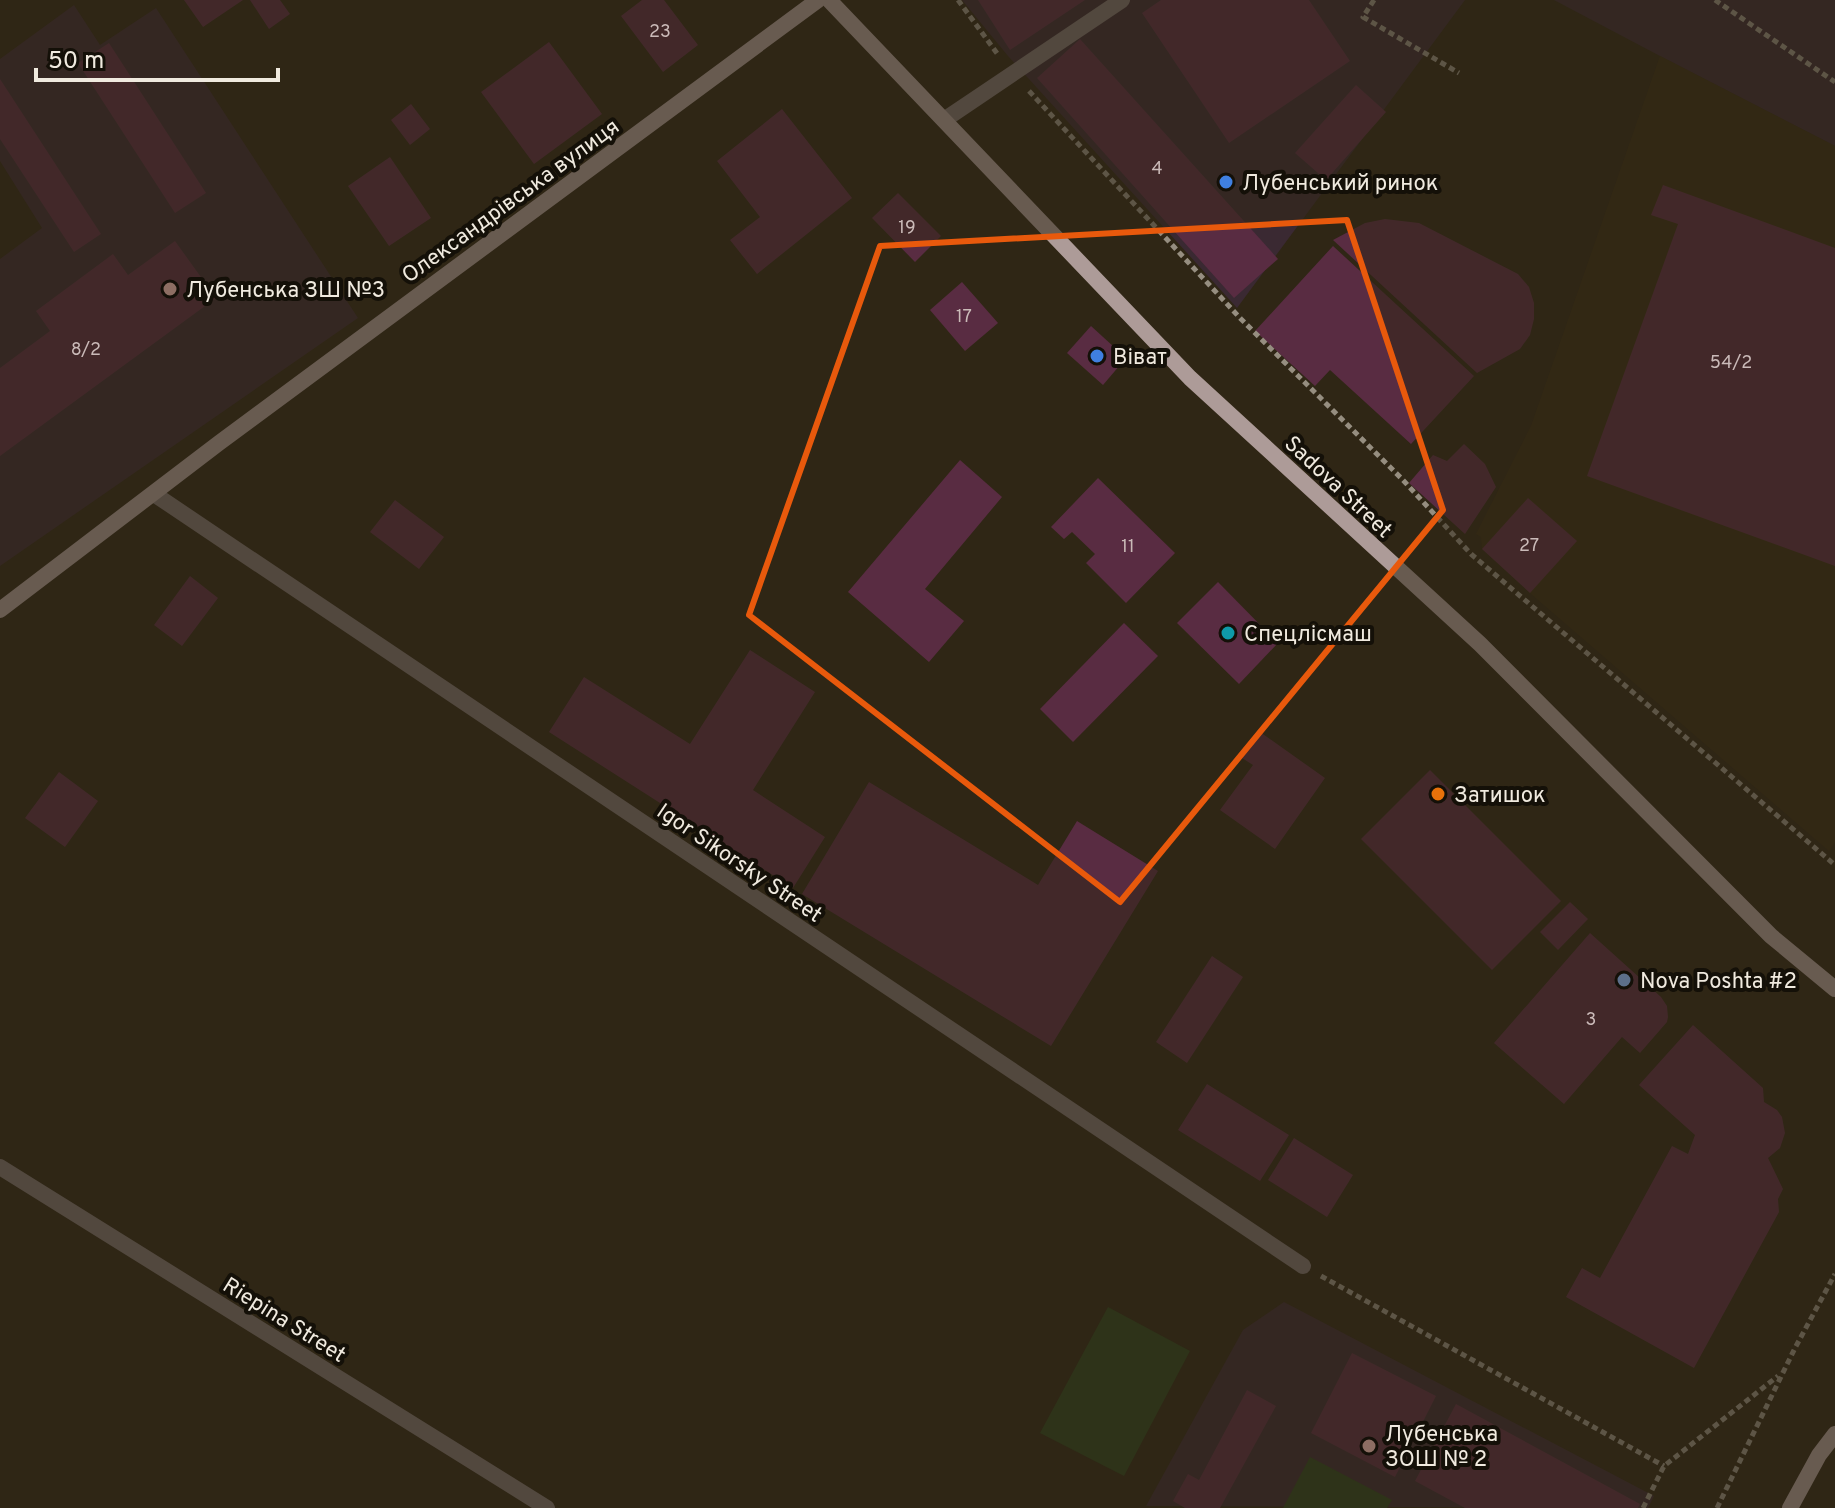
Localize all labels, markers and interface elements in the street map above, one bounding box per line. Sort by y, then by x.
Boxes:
house number: 23 [649,21,671,44]
scale bar [36,32,278,82]
text: 50 m [48,47,104,77]
street label: Олександрівська вулиця [397,114,625,290]
house number: 4 [1151,158,1163,181]
place label: Лубенський ринок [1242,171,1438,198]
marker: Лубенський ринок [1217,173,1235,191]
house number: 19 [898,217,916,240]
place label: Лубенська ЗШ №3 [186,278,385,305]
marker: Лубенська ЗШ №3 [161,280,179,298]
house number: 17 [956,306,972,329]
house number: 8/2 [71,339,101,362]
place label: Віват [1113,345,1167,372]
marker: Віват [1088,347,1106,365]
house number: 54/2 [1710,352,1752,375]
street label: Sadova Street [1278,431,1397,545]
house number: 27 [1519,535,1539,558]
house number: 11 [1121,536,1135,559]
place label: Спецлісмаш [1244,622,1372,649]
marker: Спецлісмаш [1219,624,1237,642]
place label: Затишок [1454,783,1546,810]
marker: Затишок [1429,785,1447,803]
street label: Igor Sikorsky Street [651,799,826,929]
place label: Nova Poshta #2 [1640,969,1797,996]
marker: Nova Poshta #2 [1615,971,1633,989]
house number: 3 [1586,1009,1596,1032]
street label: Riepina Street [217,1273,350,1370]
place label: Лубенська ЗОШ № 2 [1385,1422,1498,1474]
marker: Лубенська ЗОШ № 2 [1360,1437,1378,1455]

